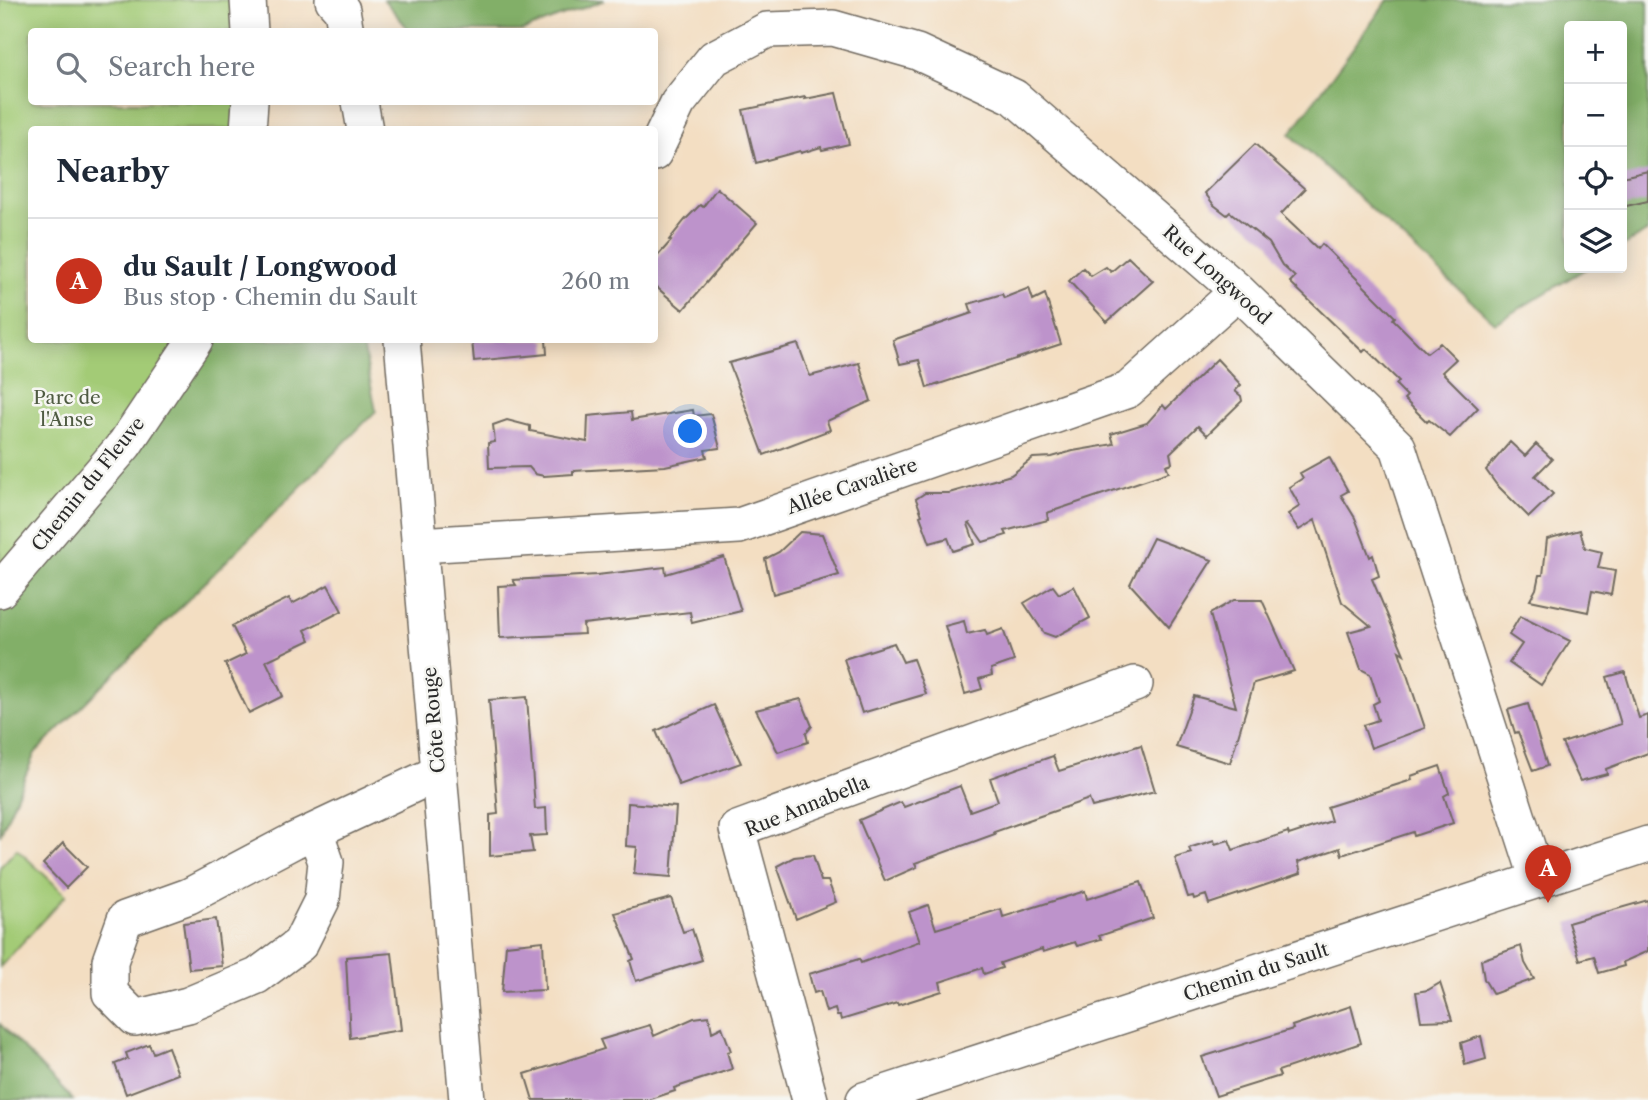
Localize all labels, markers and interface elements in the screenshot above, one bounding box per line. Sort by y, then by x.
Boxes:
map controls [1564,21,1627,273]
button: + [1564,21,1627,84]
search box [28,28,658,105]
icon: search [52,48,90,86]
text: Search here [108,51,255,83]
button: − [1564,84,1627,147]
button: locate [1564,147,1627,210]
text: Nearby [56,153,169,190]
button: layers [1564,210,1627,273]
street label: Rue Longwood [1158,220,1276,330]
text: du Sault / Longwood [123,251,397,283]
text: A [70,267,88,295]
text: 260 m [561,267,630,295]
text: Bus stop · Chemin du Sault [123,283,418,311]
park label: Parc de l'Anse [33,386,101,431]
street label: Chemin du Fleuve [27,412,149,556]
your location [673,414,707,448]
street label: Allée Cavalière [783,453,920,519]
street label: Côte Rouge [418,666,450,774]
street label: Rue Annabella [742,771,872,841]
pin: A [1525,845,1571,903]
street label: Chemin du Sault [1180,938,1332,1006]

